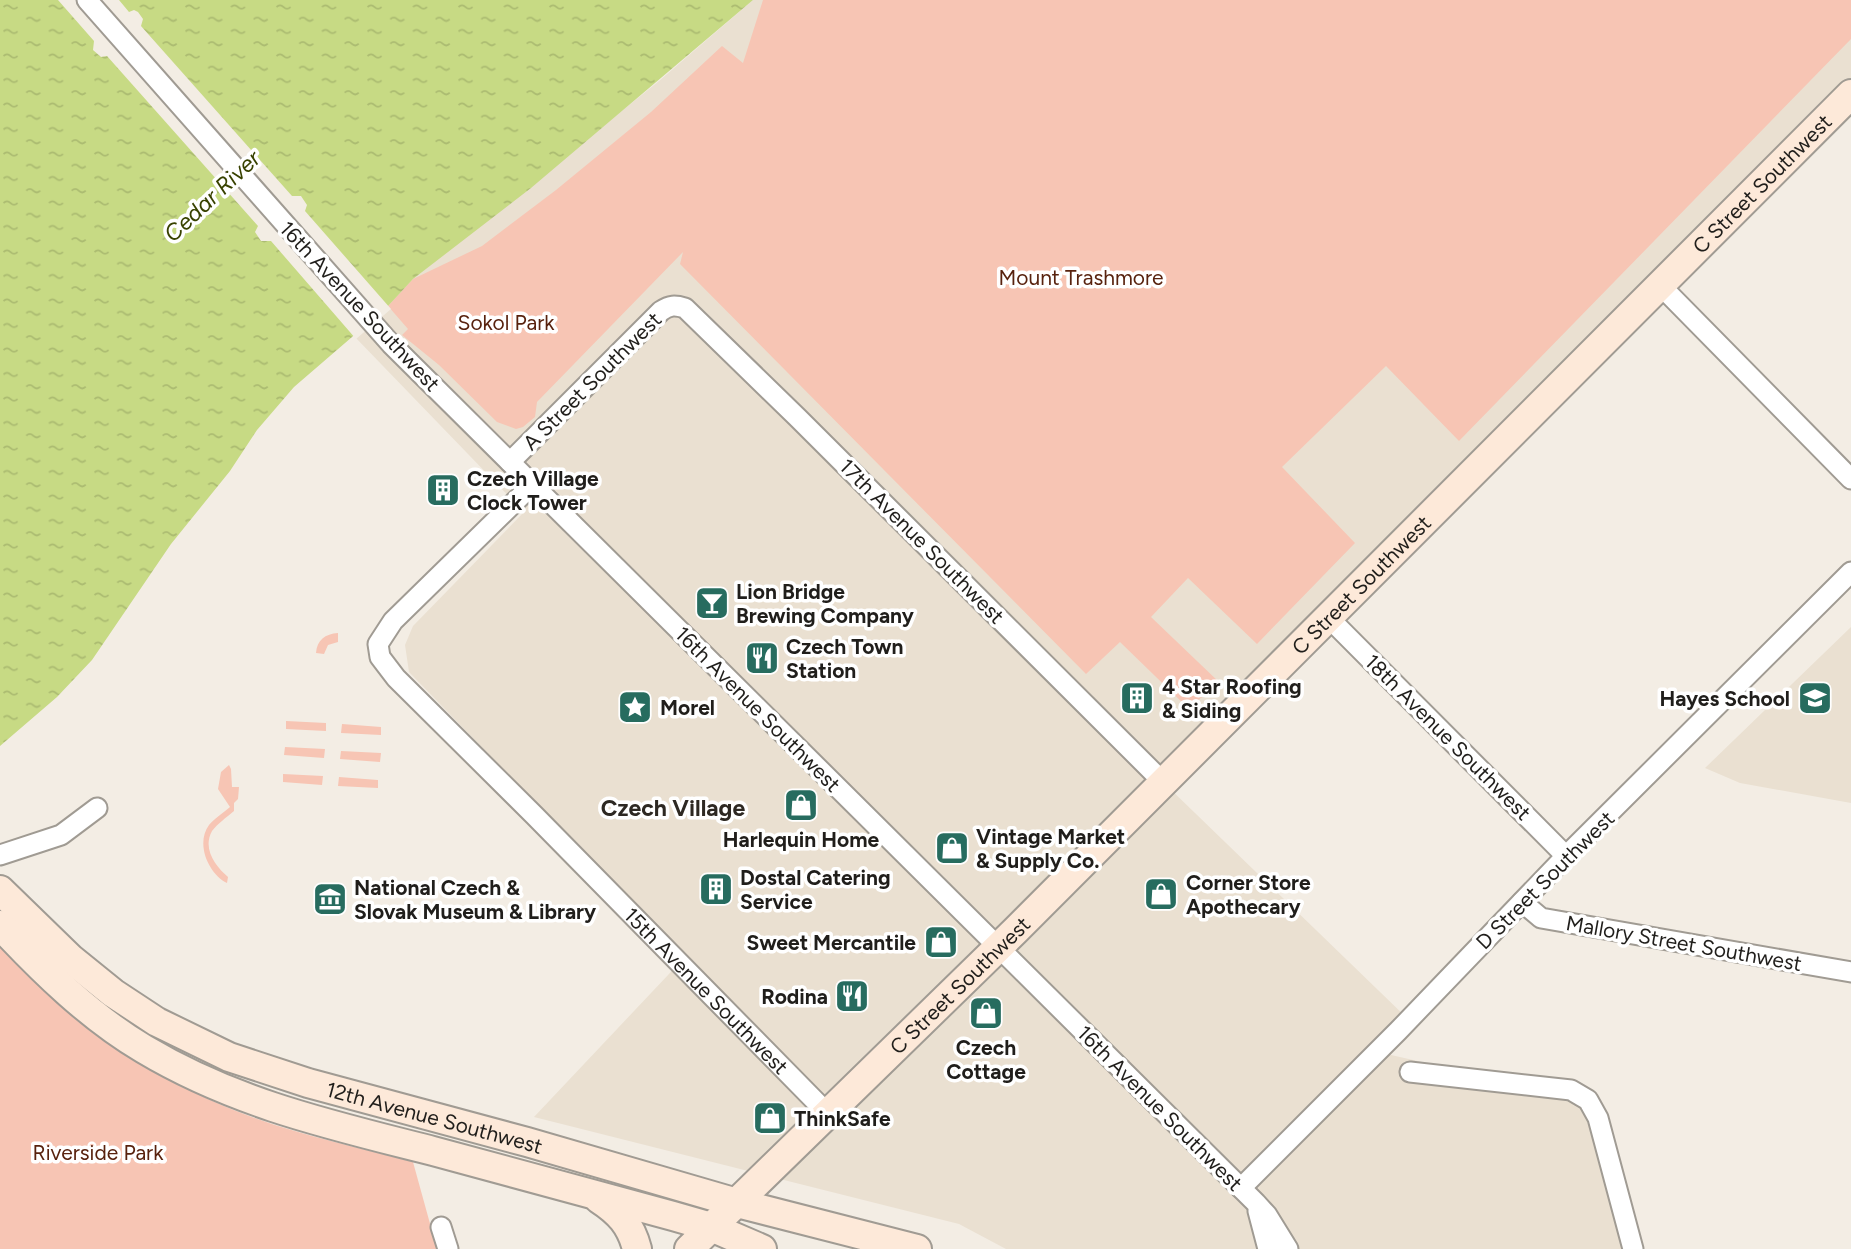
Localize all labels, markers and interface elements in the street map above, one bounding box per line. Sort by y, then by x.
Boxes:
street label: C Street Southwest [1687,109,1836,258]
water label: Cedar River [158,144,267,248]
street label: 16th Avenue Southwest [275,216,445,396]
park label: Mount Trashmore [998,265,1164,290]
street label: A Street Southwest [518,307,666,455]
park label: Sokol Park [458,310,555,335]
street label: 17th Avenue Southwest [834,453,1010,629]
place label: Czech Village Clock Tower [467,466,599,515]
building icon: Czech Village Clock Tower [424,471,462,509]
street label: C Street Southwest [1286,510,1436,659]
place label: Lion Bridge Brewing Company [736,579,915,628]
bar icon: Lion Bridge Brewing Company [693,584,731,622]
street label: 16th Avenue Southwest [670,621,846,797]
place label: Czech Town Station [786,634,903,683]
restaurant icon: Czech Town Station [743,639,781,677]
street label: 18th Avenue Southwest [1360,649,1536,825]
place label: 4 Star Roofing & Siding [1162,674,1302,723]
building icon: 4 Star Roofing & Siding [1118,679,1156,717]
school or university icon: Hayes School [1796,679,1834,717]
place label: Hayes School [1659,686,1790,711]
place icon: Morel [616,688,654,726]
place label: Morel [660,695,715,720]
shop icon: Harlequin Home [782,786,820,824]
district label: Czech Village [601,794,745,822]
street label: D Street Southwest [1471,806,1619,954]
place label: Vintage Market & Supply Co. [976,824,1125,873]
place label: Harlequin Home [723,827,880,852]
shop icon: Vintage Market & Supply Co. [933,829,971,867]
place label: Dostal Catering Service [740,865,891,914]
building icon: Dostal Catering Service [697,870,735,908]
place label: Corner Store Apothecary [1186,870,1311,919]
place label: National Czech & Slovak Museum & Library [354,875,597,924]
shop icon: Corner Store Apothecary [1142,875,1180,913]
museum icon: National Czech & Slovak Museum & Library [311,880,349,918]
street label: 15th Avenue Southwest [619,902,794,1079]
street label: Mallory Street Southwest [1564,910,1804,976]
street label: C Street Southwest [884,911,1035,1059]
shop icon: Sweet Mercantile [922,923,960,961]
place label: Sweet Mercantile [746,930,916,955]
restaurant icon: Rodina [833,977,871,1015]
place label: Rodina [761,984,828,1009]
shop icon: Czech Cottage [967,994,1005,1032]
street label: 16th Avenue Southwest [1072,1020,1248,1196]
place label: Czech Cottage [946,1035,1026,1084]
street label: 12th Avenue Southwest [323,1076,546,1158]
shop icon: ThinkSafe [751,1099,789,1137]
place label: ThinkSafe [794,1106,891,1131]
park label: Riverside Park [33,1140,164,1165]

